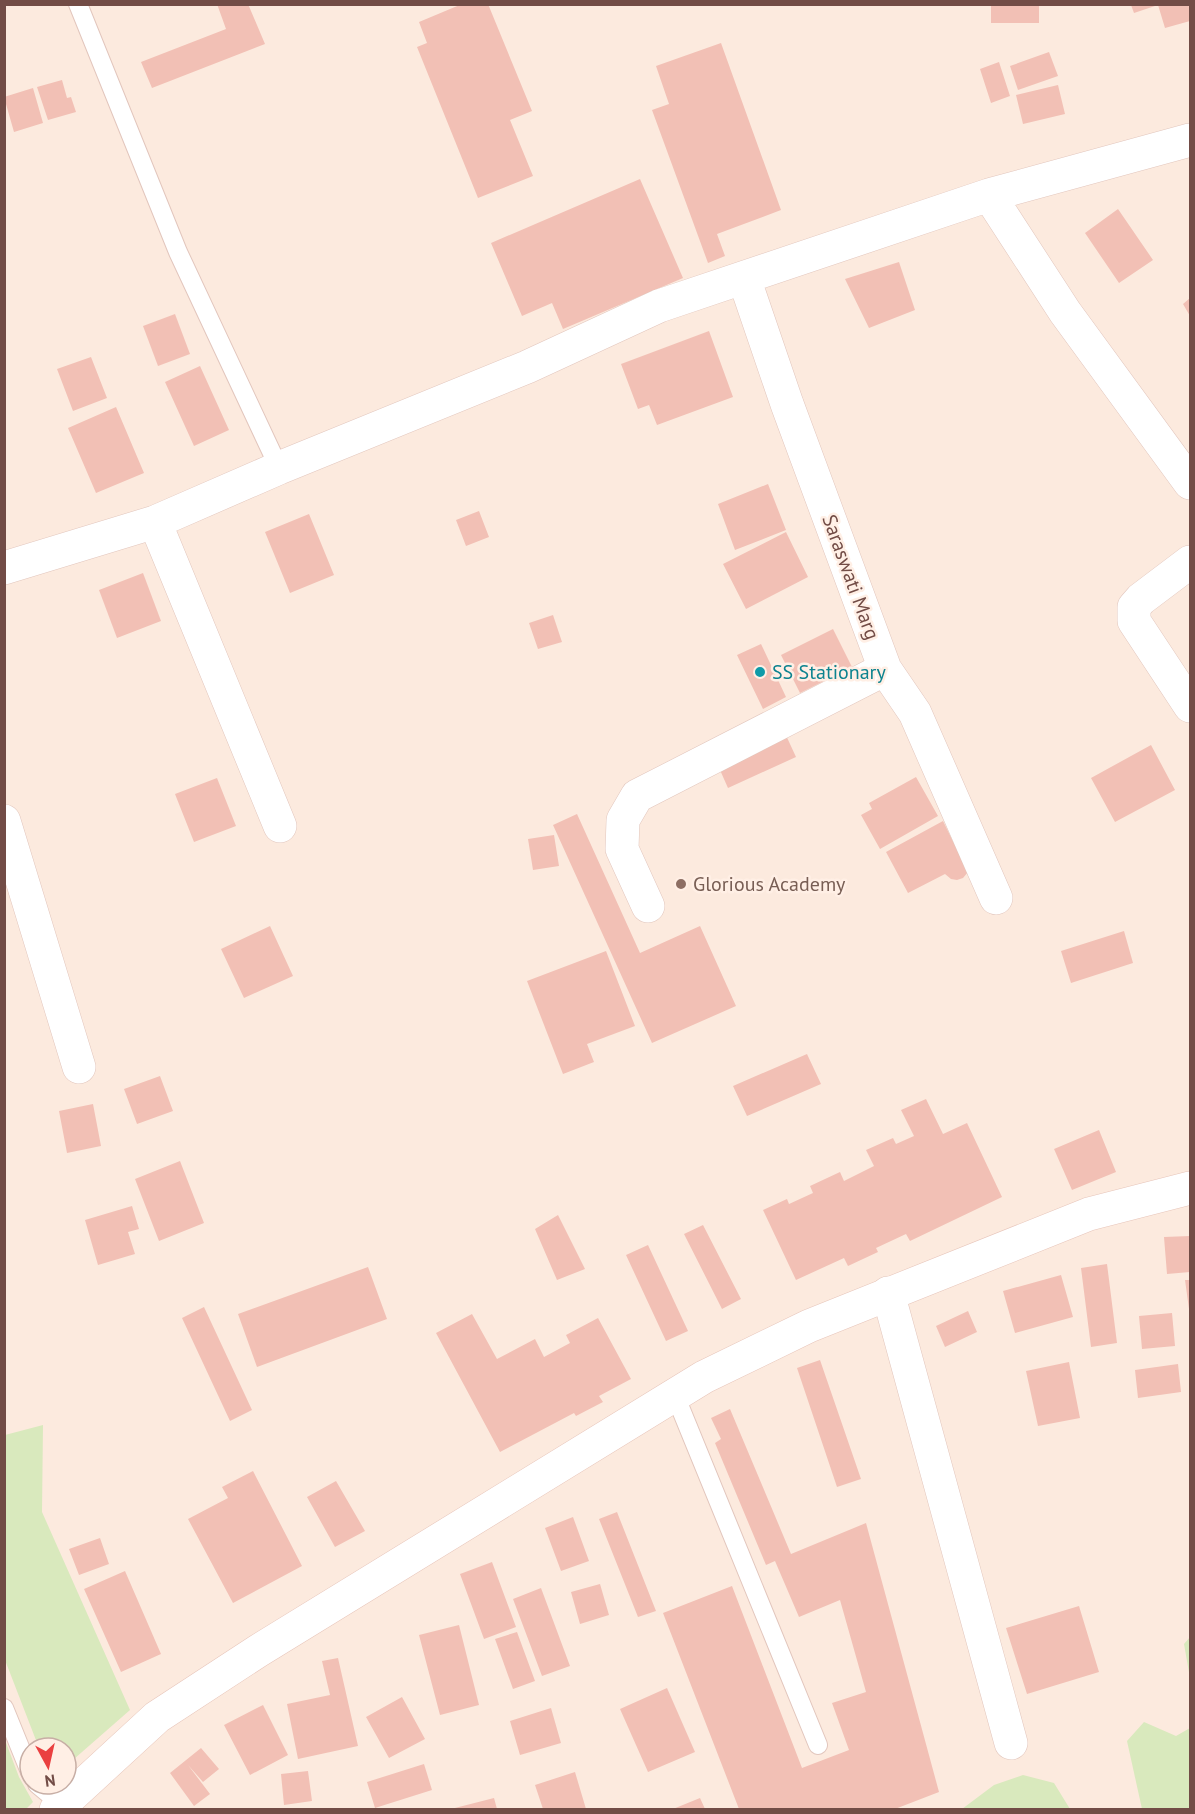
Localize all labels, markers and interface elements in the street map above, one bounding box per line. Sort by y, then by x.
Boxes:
street label: Saraswati Marg [816,511,886,643]
place label: SS Stationary [772,659,886,685]
marker: SS Stationary [753,665,767,679]
place label: Glorious Academy [693,871,846,897]
marker: Glorious Academy [674,877,688,891]
north arrow [18,1736,78,1796]
text: N [43,1770,57,1791]

